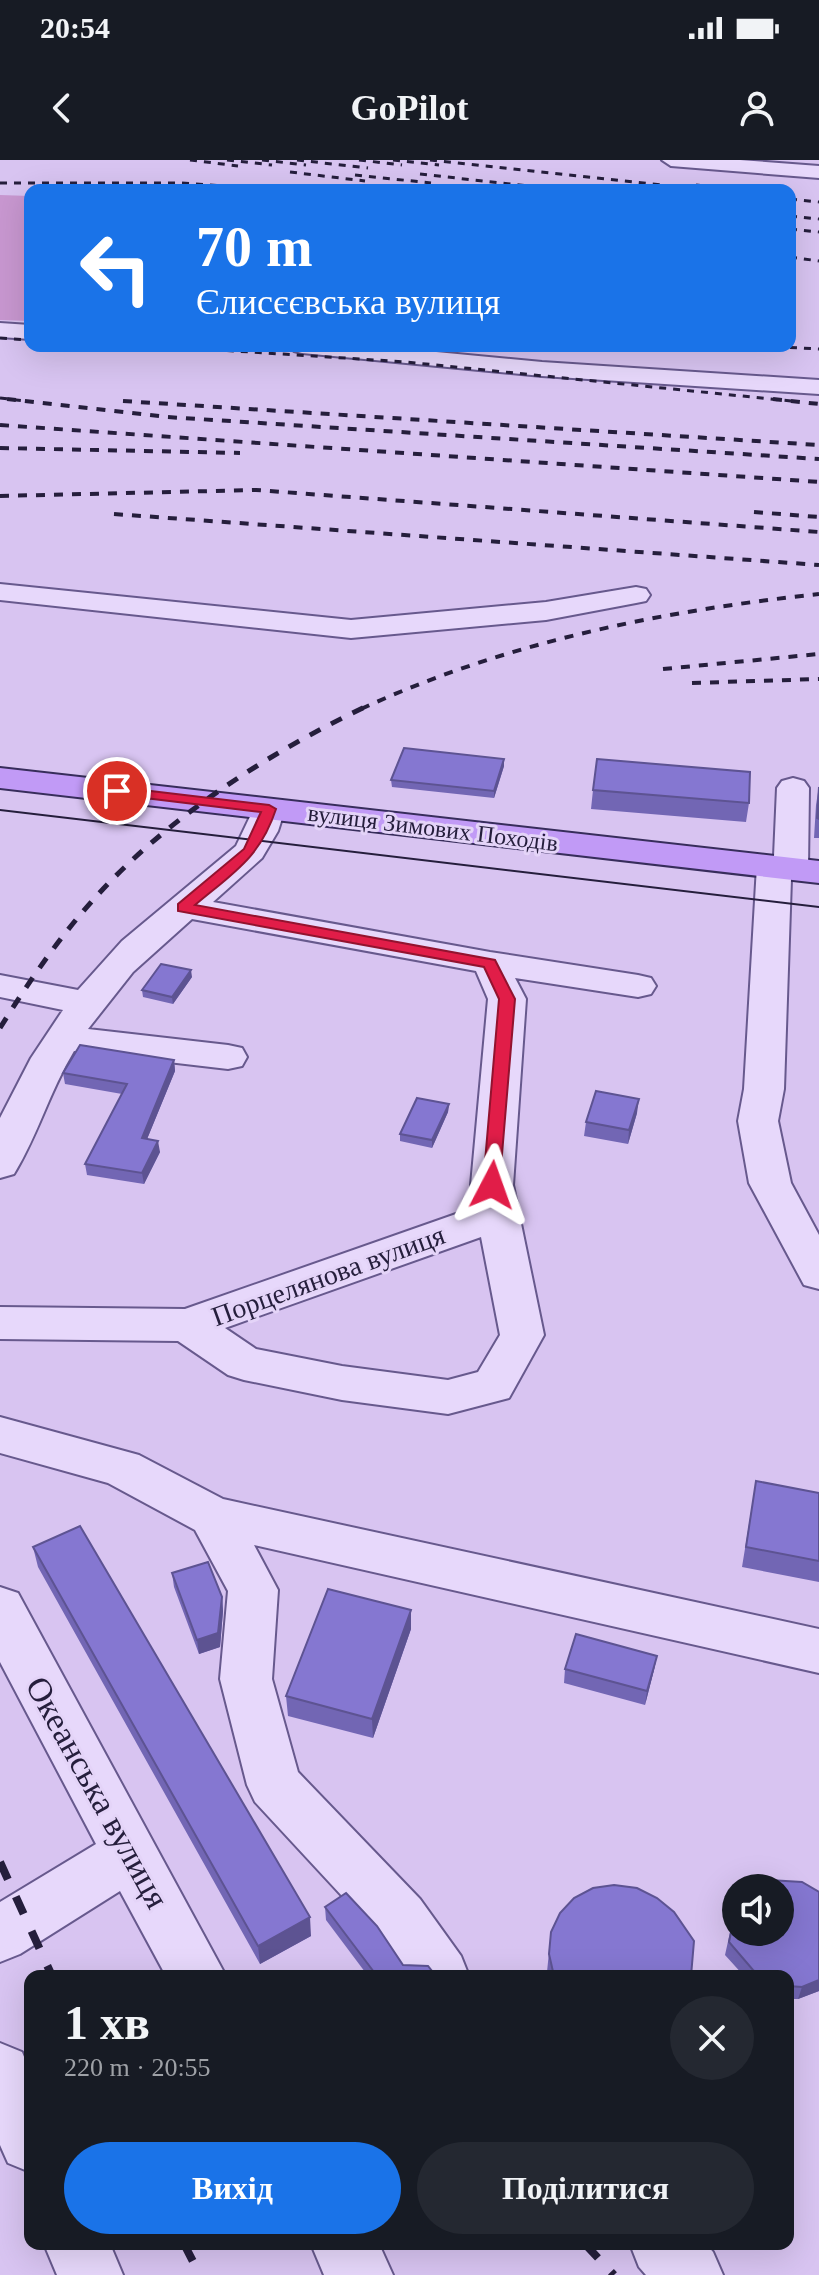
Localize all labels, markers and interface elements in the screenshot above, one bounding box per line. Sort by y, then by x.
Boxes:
text: 20:54 [40,11,110,44]
icon: back [40,86,84,130]
icon: person [735,86,779,130]
text: GoPilot [351,88,468,128]
icon: left [64,216,168,320]
text: 70 m [196,216,313,278]
text: Єлисєєвська вулиця [196,282,500,322]
pin [83,757,151,825]
icon: arrive [95,769,139,813]
street label: вулиця Зимових Походів [306,800,560,856]
position arrow [450,1143,534,1227]
street label: Порцелянова вулиця [207,1219,449,1332]
street label: Океанська вулиця [19,1670,177,1915]
map controls [722,1874,794,1946]
button: sound [722,1874,794,1946]
text: 1 хв [64,1996,150,2049]
button: close [670,1996,754,2080]
text: 220 m · 20:55 [64,2053,211,2082]
button: Вихід [64,2142,401,2234]
button: Поділитися [417,2142,754,2234]

